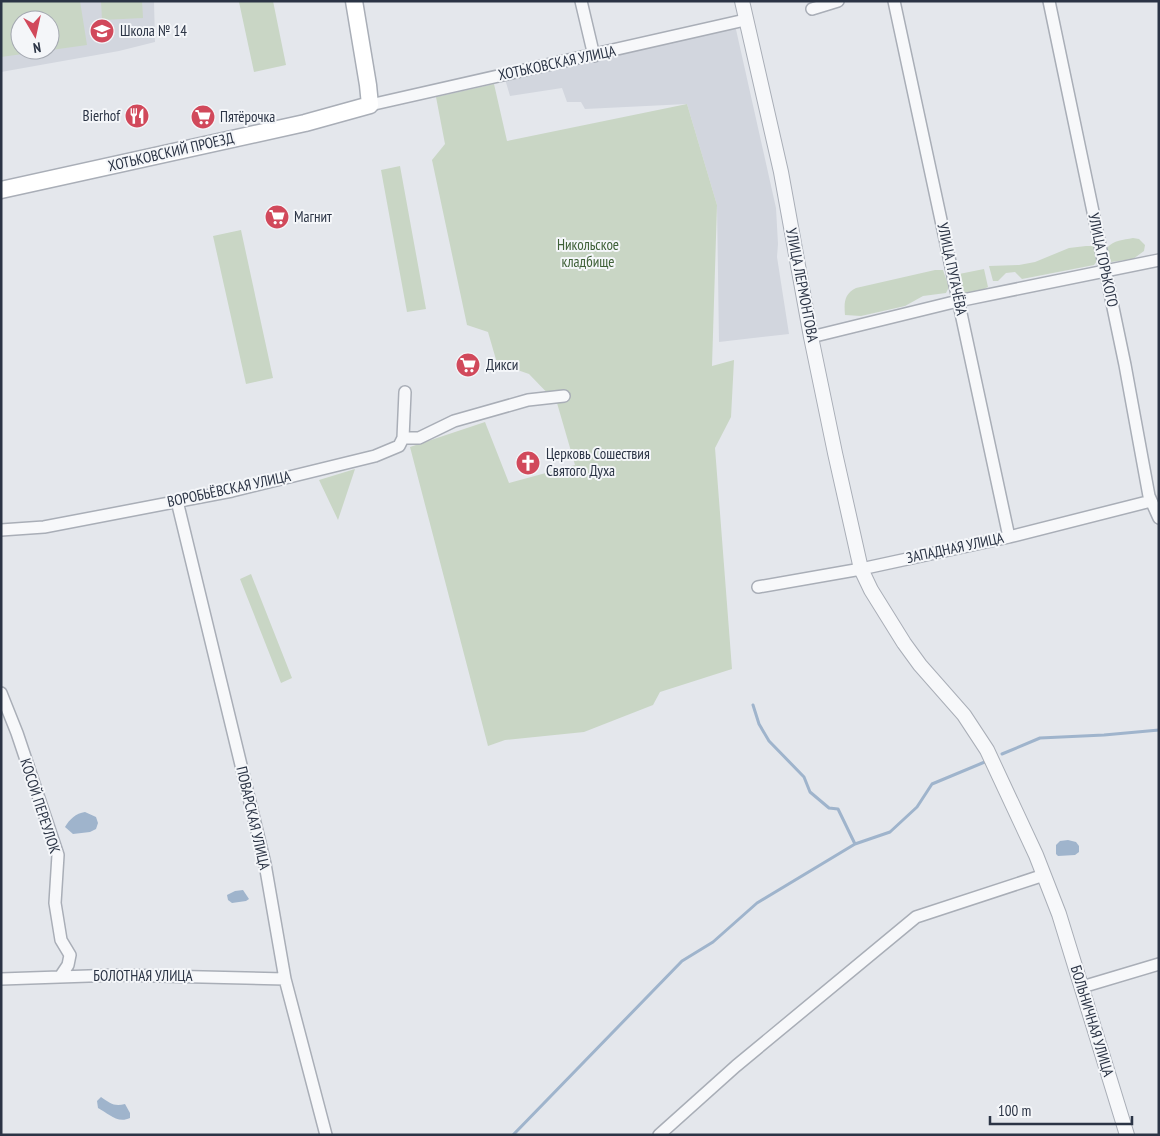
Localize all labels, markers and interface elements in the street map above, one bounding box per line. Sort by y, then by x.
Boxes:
north arrow [10,10,60,60]
school or university icon: Школа № 14 [89,18,115,44]
place label: Школа № 14 [120,21,187,40]
text: N [32,38,42,57]
street label: ХОТЬКОВСКАЯ УЛИЦА [496,41,618,84]
restaurant icon: Bierhof [124,103,150,129]
supermarket icon: Пятёрочка [190,104,216,130]
place label: Bierhof [83,106,121,125]
place label: Пятёрочка [220,107,275,126]
street label: ХОТЬКОВСКИЙ ПРОЕЗД [106,128,236,175]
supermarket icon: Магнит [264,204,290,230]
place label: Магнит [294,207,332,226]
street label: УЛИЦА ГОРЬКОГО [1084,211,1123,309]
street label: УЛИЦА ПУГАЧЁВА [933,221,972,318]
street label: УЛИЦА ЛЕРМОНТОВА [782,226,823,344]
park label: Никольское кладбище [557,235,619,271]
supermarket icon: Дикси [455,352,481,378]
place label: Дикси [486,355,518,374]
place label: Церковь Сошествия Святого Духа [546,444,650,480]
church icon: Церковь Сошествия Святого Духа [515,450,541,476]
street label: ВОРОБЬЁВСКАЯ УЛИЦА [165,466,293,511]
street label: ЗАПАДНАЯ УЛИЦА [904,528,1006,567]
street label: КОСОЙ ПЕРЕУЛОК [16,756,65,856]
street label: ПОВАРСКАЯ УЛИЦА [232,764,275,872]
street label: БОЛЬНИЧНАЯ УЛИЦА [1067,963,1119,1080]
street label: БОЛОТНАЯ УЛИЦА [93,966,194,985]
scale bar [990,1094,1132,1126]
text: 100 m [998,1101,1031,1120]

